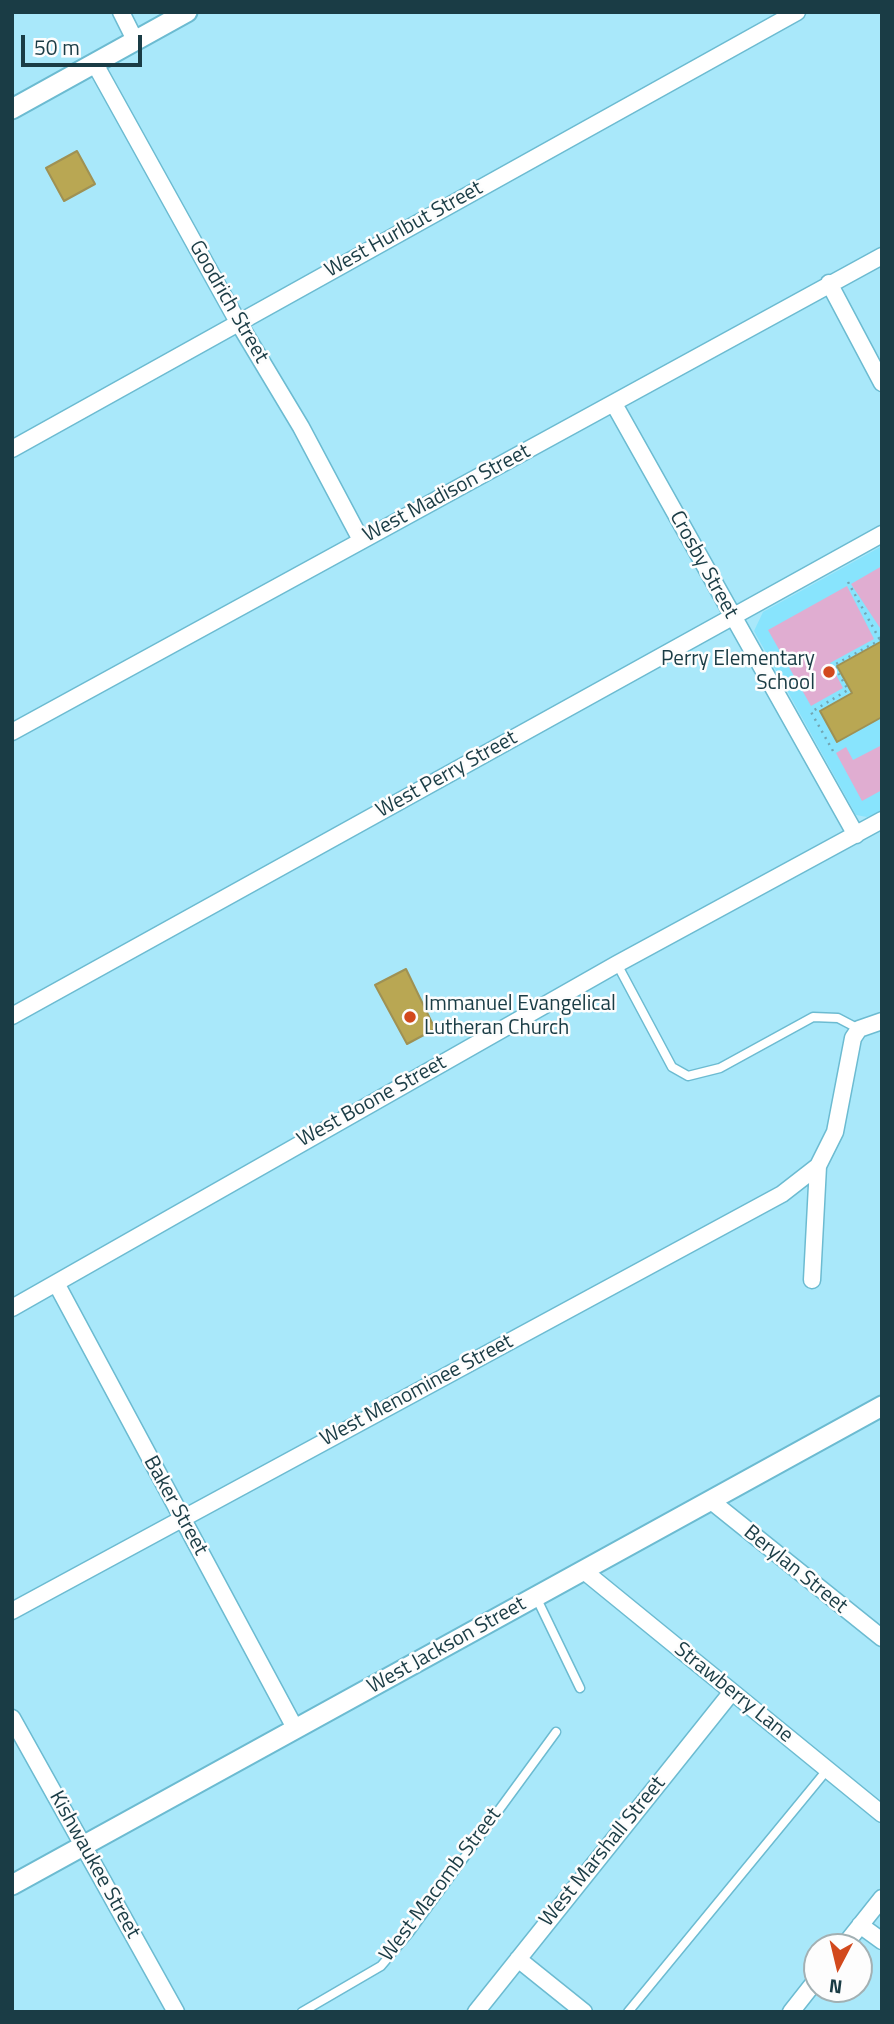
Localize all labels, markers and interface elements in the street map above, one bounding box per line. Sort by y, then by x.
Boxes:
scale bar [24,21,145,65]
text: 50 m [34,31,80,63]
street label: West Hurlbut Street [321,176,487,284]
street label: Goodrich Street [183,236,273,368]
street label: West Madison Street [359,439,535,549]
street label: Crosby Street [663,507,743,623]
place label: Perry Elementary School [661,647,815,697]
marker: Perry Elementary School [821,664,837,680]
street label: West Perry Street [372,726,522,824]
place label: Immanuel Evangelical Lutheran Church [424,992,616,1042]
marker: Immanuel Evangelical Lutheran Church [402,1009,418,1025]
street label: West Boone Street [293,1051,451,1153]
street label: West Menominee Street [316,1330,518,1452]
street label: Baker Street [137,1452,213,1560]
street label: Berylan Street [738,1520,852,1620]
street label: West Jackson Street [363,1592,531,1700]
street label: Strawberry Lane [668,1637,798,1749]
street label: West Marshall Street [535,1772,671,1932]
street label: Kishwaukee Street [43,1787,145,1943]
street label: West Macomb Street [375,1803,507,1967]
north arrow [803,1933,873,2003]
text: N [827,1972,844,2003]

